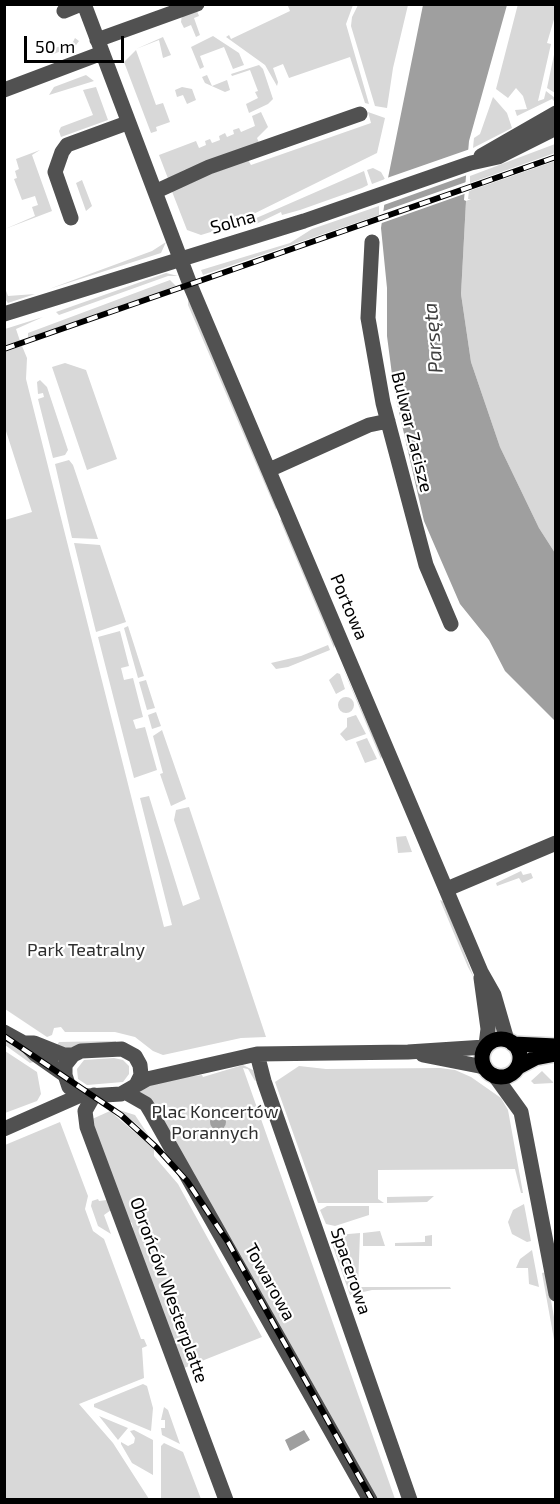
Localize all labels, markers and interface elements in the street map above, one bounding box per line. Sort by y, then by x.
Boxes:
scale bar [27,24,128,62]
text: 50 m [35,35,75,57]
street label: Solna [208,205,258,239]
water label: Parsęta [418,302,448,374]
street label: Bulwar Zacisze [387,369,437,495]
street label: Portowa [325,571,373,643]
park label: Park Teatralny [27,939,145,961]
park label: Plac Koncertów Porannych [151,1101,279,1144]
street label: Obrońców Westerplatte [125,1194,213,1386]
street label: Spacerowa [326,1225,376,1317]
street label: Towarowa [240,1240,300,1324]

